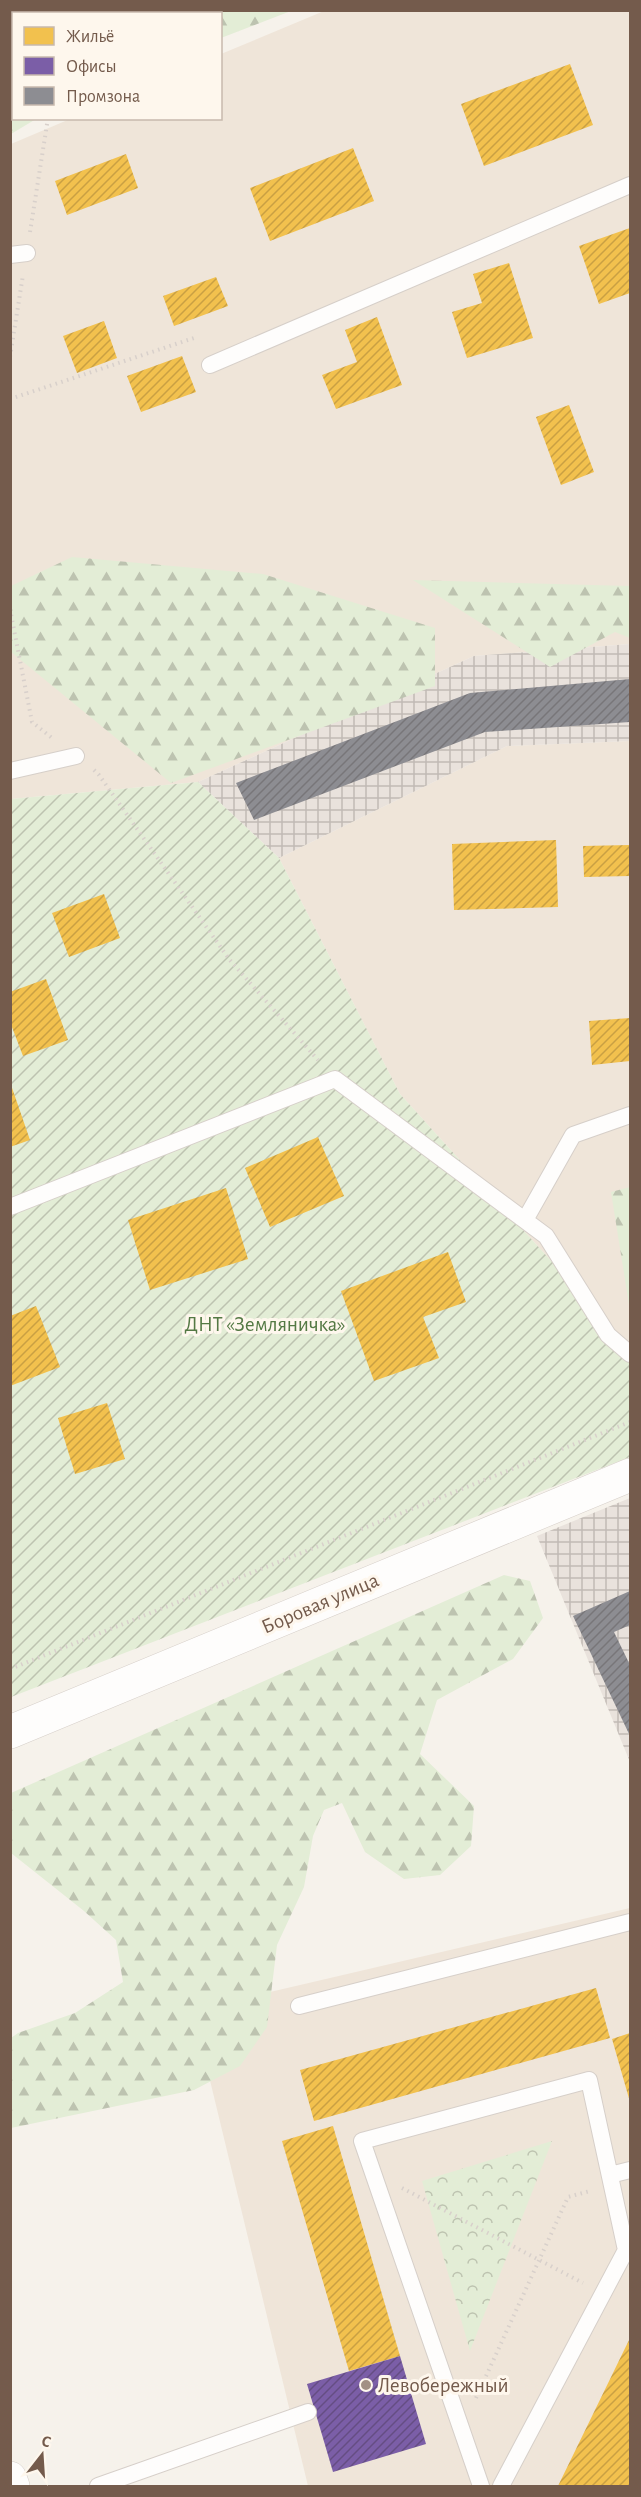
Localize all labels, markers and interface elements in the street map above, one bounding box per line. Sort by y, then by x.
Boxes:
legend [12,12,222,120]
text: Жильё [66,28,114,46]
text: Офисы [66,58,117,76]
text: Промзона [66,88,140,106]
park label: ДНТ «Земляничка» [184,1314,346,1335]
street label: Боровая улица [258,1569,382,1638]
place label: Левобережный [378,2375,509,2396]
marker: Левобережный [359,2378,373,2392]
north arrow [12,2425,72,2485]
text: С [40,2433,53,2451]

